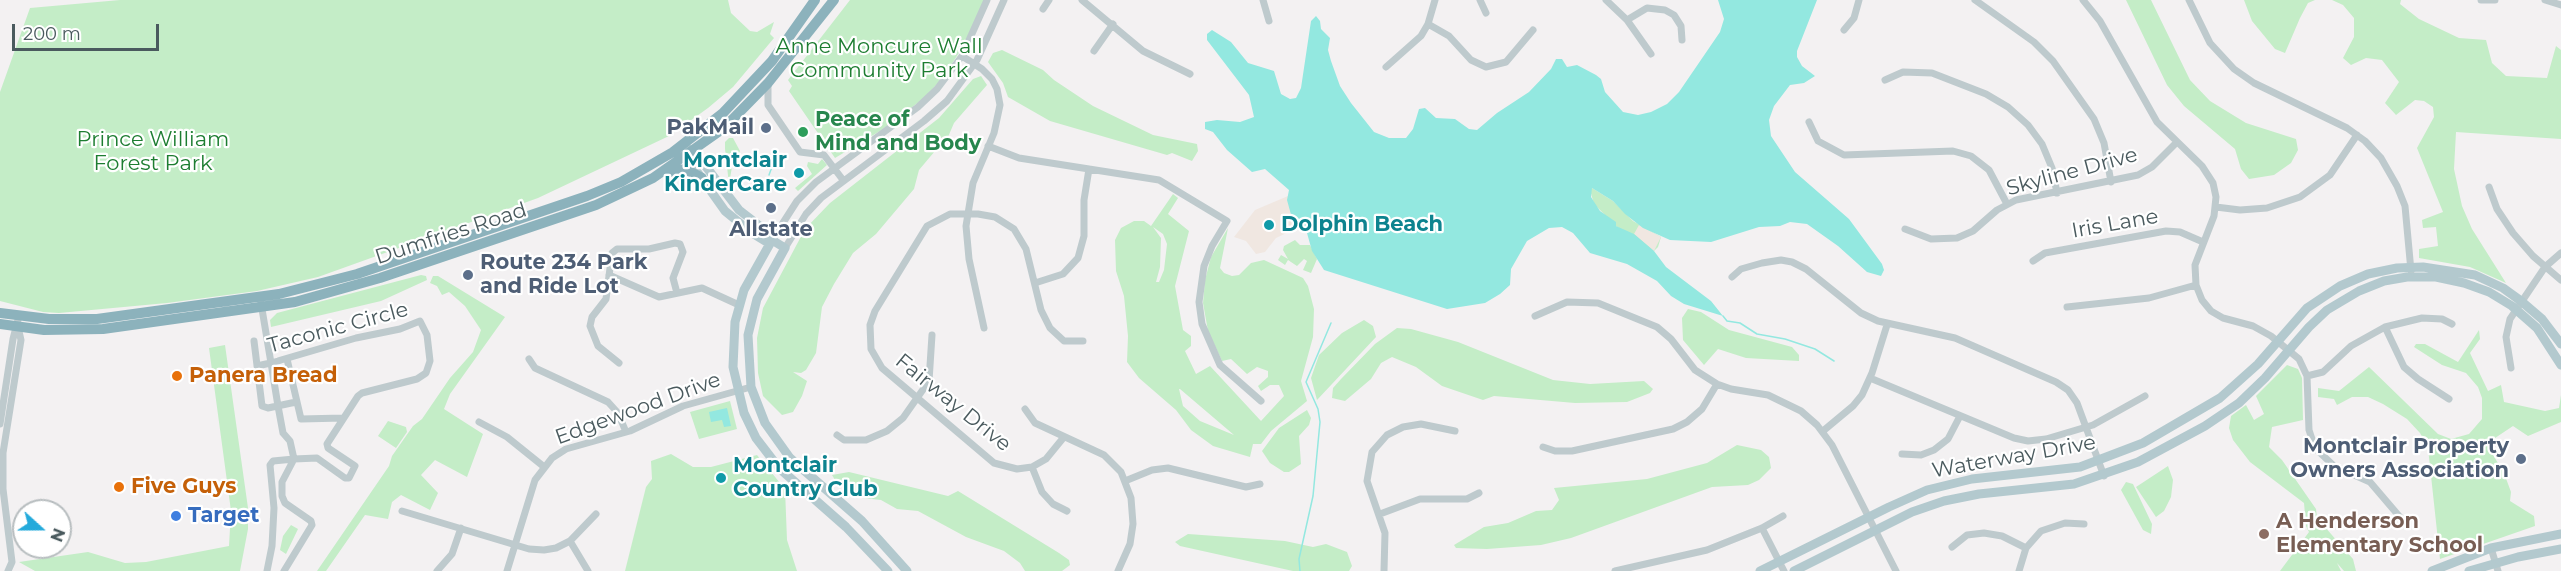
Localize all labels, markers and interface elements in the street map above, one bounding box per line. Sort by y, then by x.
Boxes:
scale bar [15,12,162,50]
text: 200 m [23,23,81,45]
park label: Anne Moncure Wall Community Park [775,34,983,84]
place label: Peace of Mind and Body [815,107,981,157]
place label: PakMail [667,115,754,141]
marker: PakMail [759,121,773,135]
marker: Peace of Mind and Body [796,125,810,139]
park label: Prince William Forest Park [77,127,229,177]
street label: Skyline Drive [2004,142,2140,202]
place label: Montclair KinderCare [664,148,787,198]
marker: Montclair KinderCare [792,166,806,180]
street label: Dumfries Road [372,198,530,270]
marker: Allstate [764,201,778,215]
street label: Iris Lane [2070,204,2160,244]
place label: Dolphin Beach [1281,212,1443,238]
place label: Allstate [729,217,813,243]
marker: Dolphin Beach [1262,218,1276,232]
place label: Route 234 Park and Ride Lot [480,250,648,300]
marker: Route 234 Park and Ride Lot [461,268,475,282]
street label: Taconic Circle [265,297,411,359]
street label: Fairway Drive [890,349,1016,457]
place label: Panera Bread [189,363,337,389]
street label: Edgewood Drive [552,367,724,451]
marker: Panera Bread [170,369,184,383]
street label: Waterway Drive [1930,430,2098,484]
place label: Montclair Property Owners Association [2290,434,2509,484]
marker: Montclair Property Owners Association [2514,452,2528,466]
place label: Montclair Country Club [733,453,878,503]
marker: Montclair Country Club [714,471,728,485]
place label: Five Guys [131,474,236,500]
marker: Five Guys [112,480,126,494]
north arrow [12,499,72,559]
place label: Target [188,503,259,529]
marker: Target [169,509,183,523]
place label: A Henderson Elementary School [2276,509,2483,559]
text: N [46,525,69,544]
marker: A Henderson Elementary School [2257,527,2271,541]

